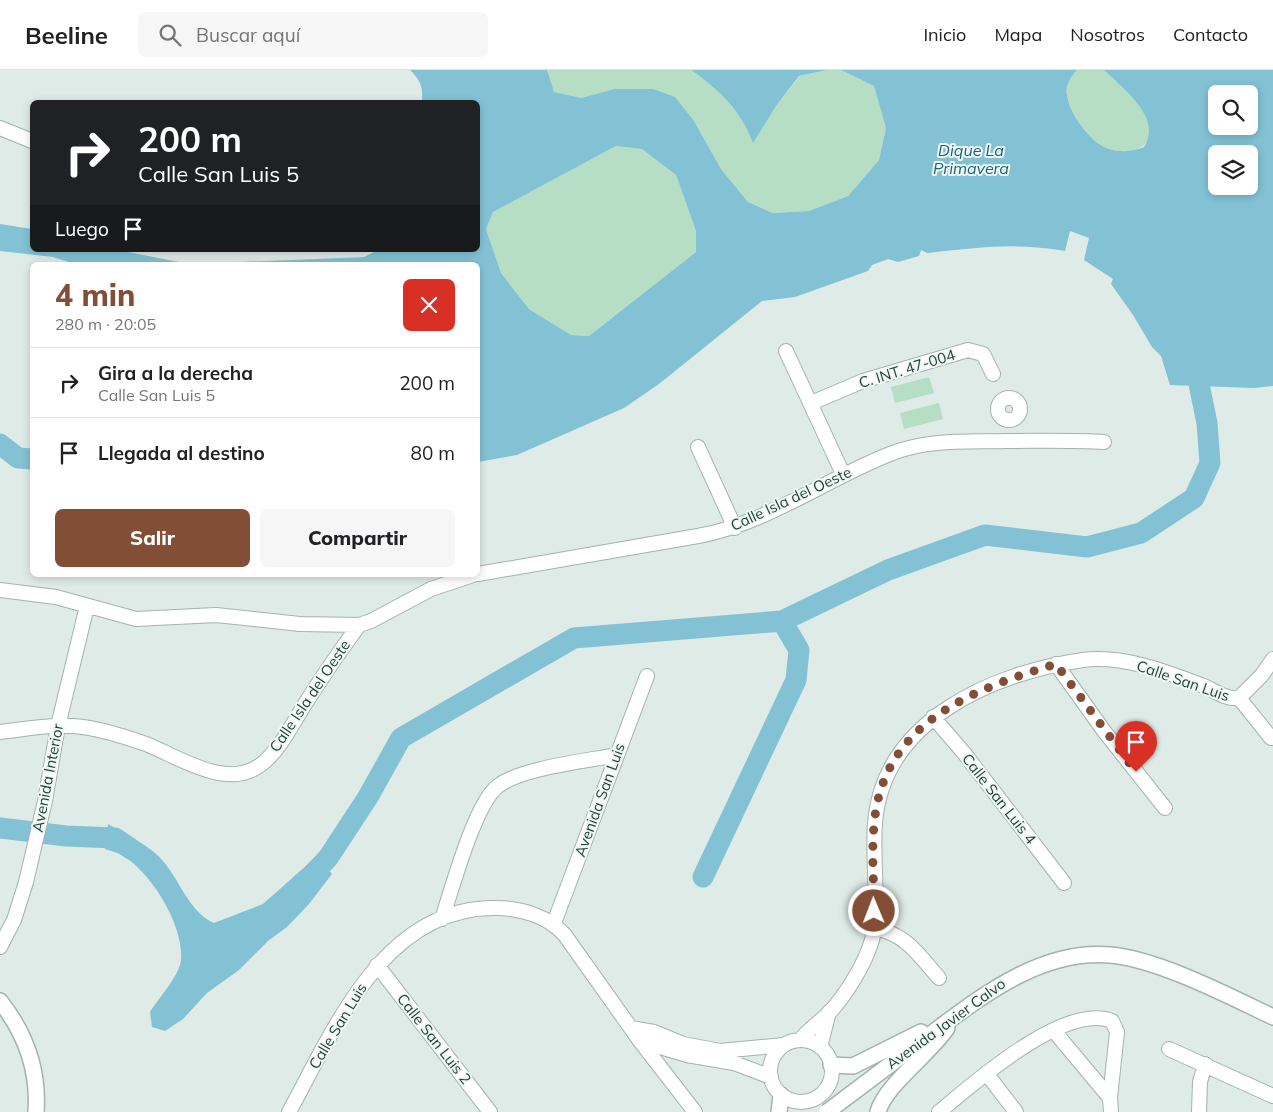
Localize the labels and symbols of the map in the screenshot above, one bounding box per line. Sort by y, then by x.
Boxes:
water label: Dique La Primavera [933,140,1009,178]
street label: C. INT. 47-004 [856,345,957,392]
street label: Calle Isla del Oeste [727,462,854,535]
street label: Calle Isla del Oeste [265,636,354,755]
street label: Calle San Luis [1134,656,1232,705]
pin [1115,721,1157,772]
street label: Avenida Interior [28,722,67,834]
street label: Avenida San Luis [570,740,629,859]
street label: Calle San Luis 4 [958,750,1041,848]
position arrow [847,884,899,936]
street label: Avenida Javier Calvo [882,974,1009,1073]
street label: Calle San Luis [304,979,371,1072]
street label: Calle San Luis 2 [393,990,476,1088]

